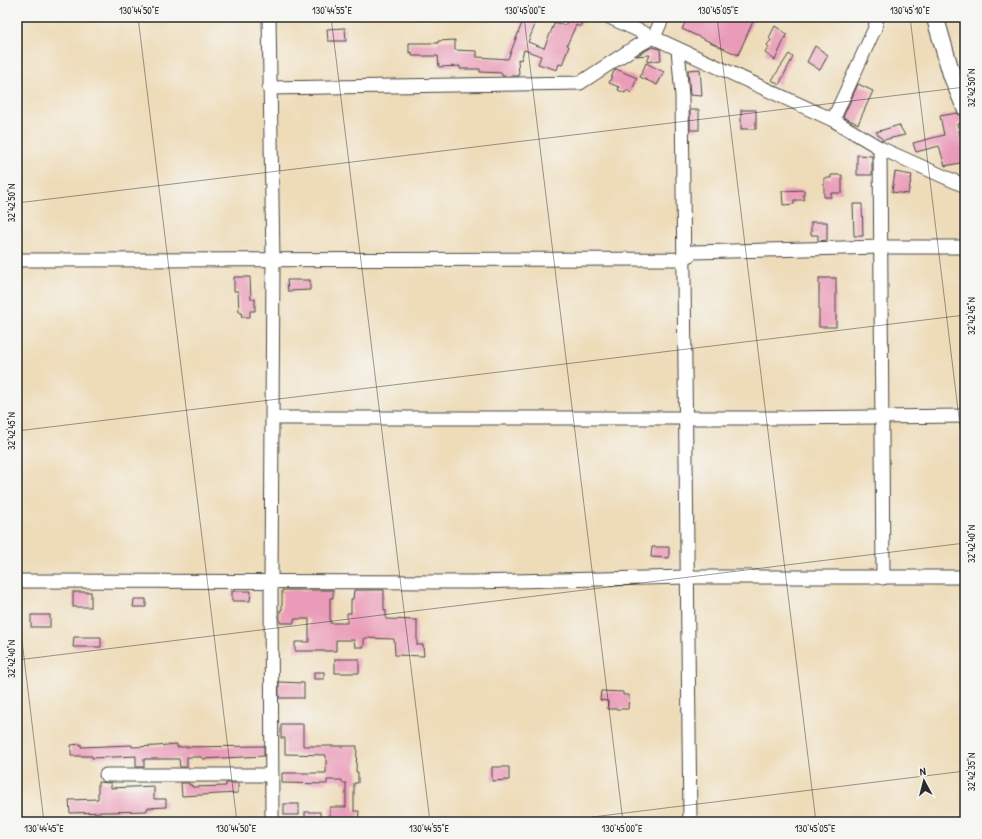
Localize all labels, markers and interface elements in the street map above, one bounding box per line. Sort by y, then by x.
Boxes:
text: 130°44'50"E [119,4,160,17]
text: 130°44'55"E [312,4,353,17]
text: 130°45'00"E [505,4,546,17]
text: 130°45'05"E [698,4,739,17]
text: 130°45'10"E [890,4,931,17]
text: 32°42'50"N [965,69,978,107]
text: 32°42'50"N [5,184,18,222]
text: 32°42'45"N [965,297,978,335]
text: 32°42'45"N [5,412,18,450]
text: 32°42'40"N [965,525,978,563]
text: 32°42'40"N [5,640,18,678]
text: 32°42'35"N [965,753,978,791]
north arrow [904,761,944,801]
text: N [919,764,927,778]
text: 130°44'45"E [24,822,64,835]
text: 130°44'50"E [216,822,257,835]
text: 130°44'55"E [409,822,450,835]
text: 130°45'00"E [602,822,643,835]
text: 130°45'05"E [795,822,836,835]

